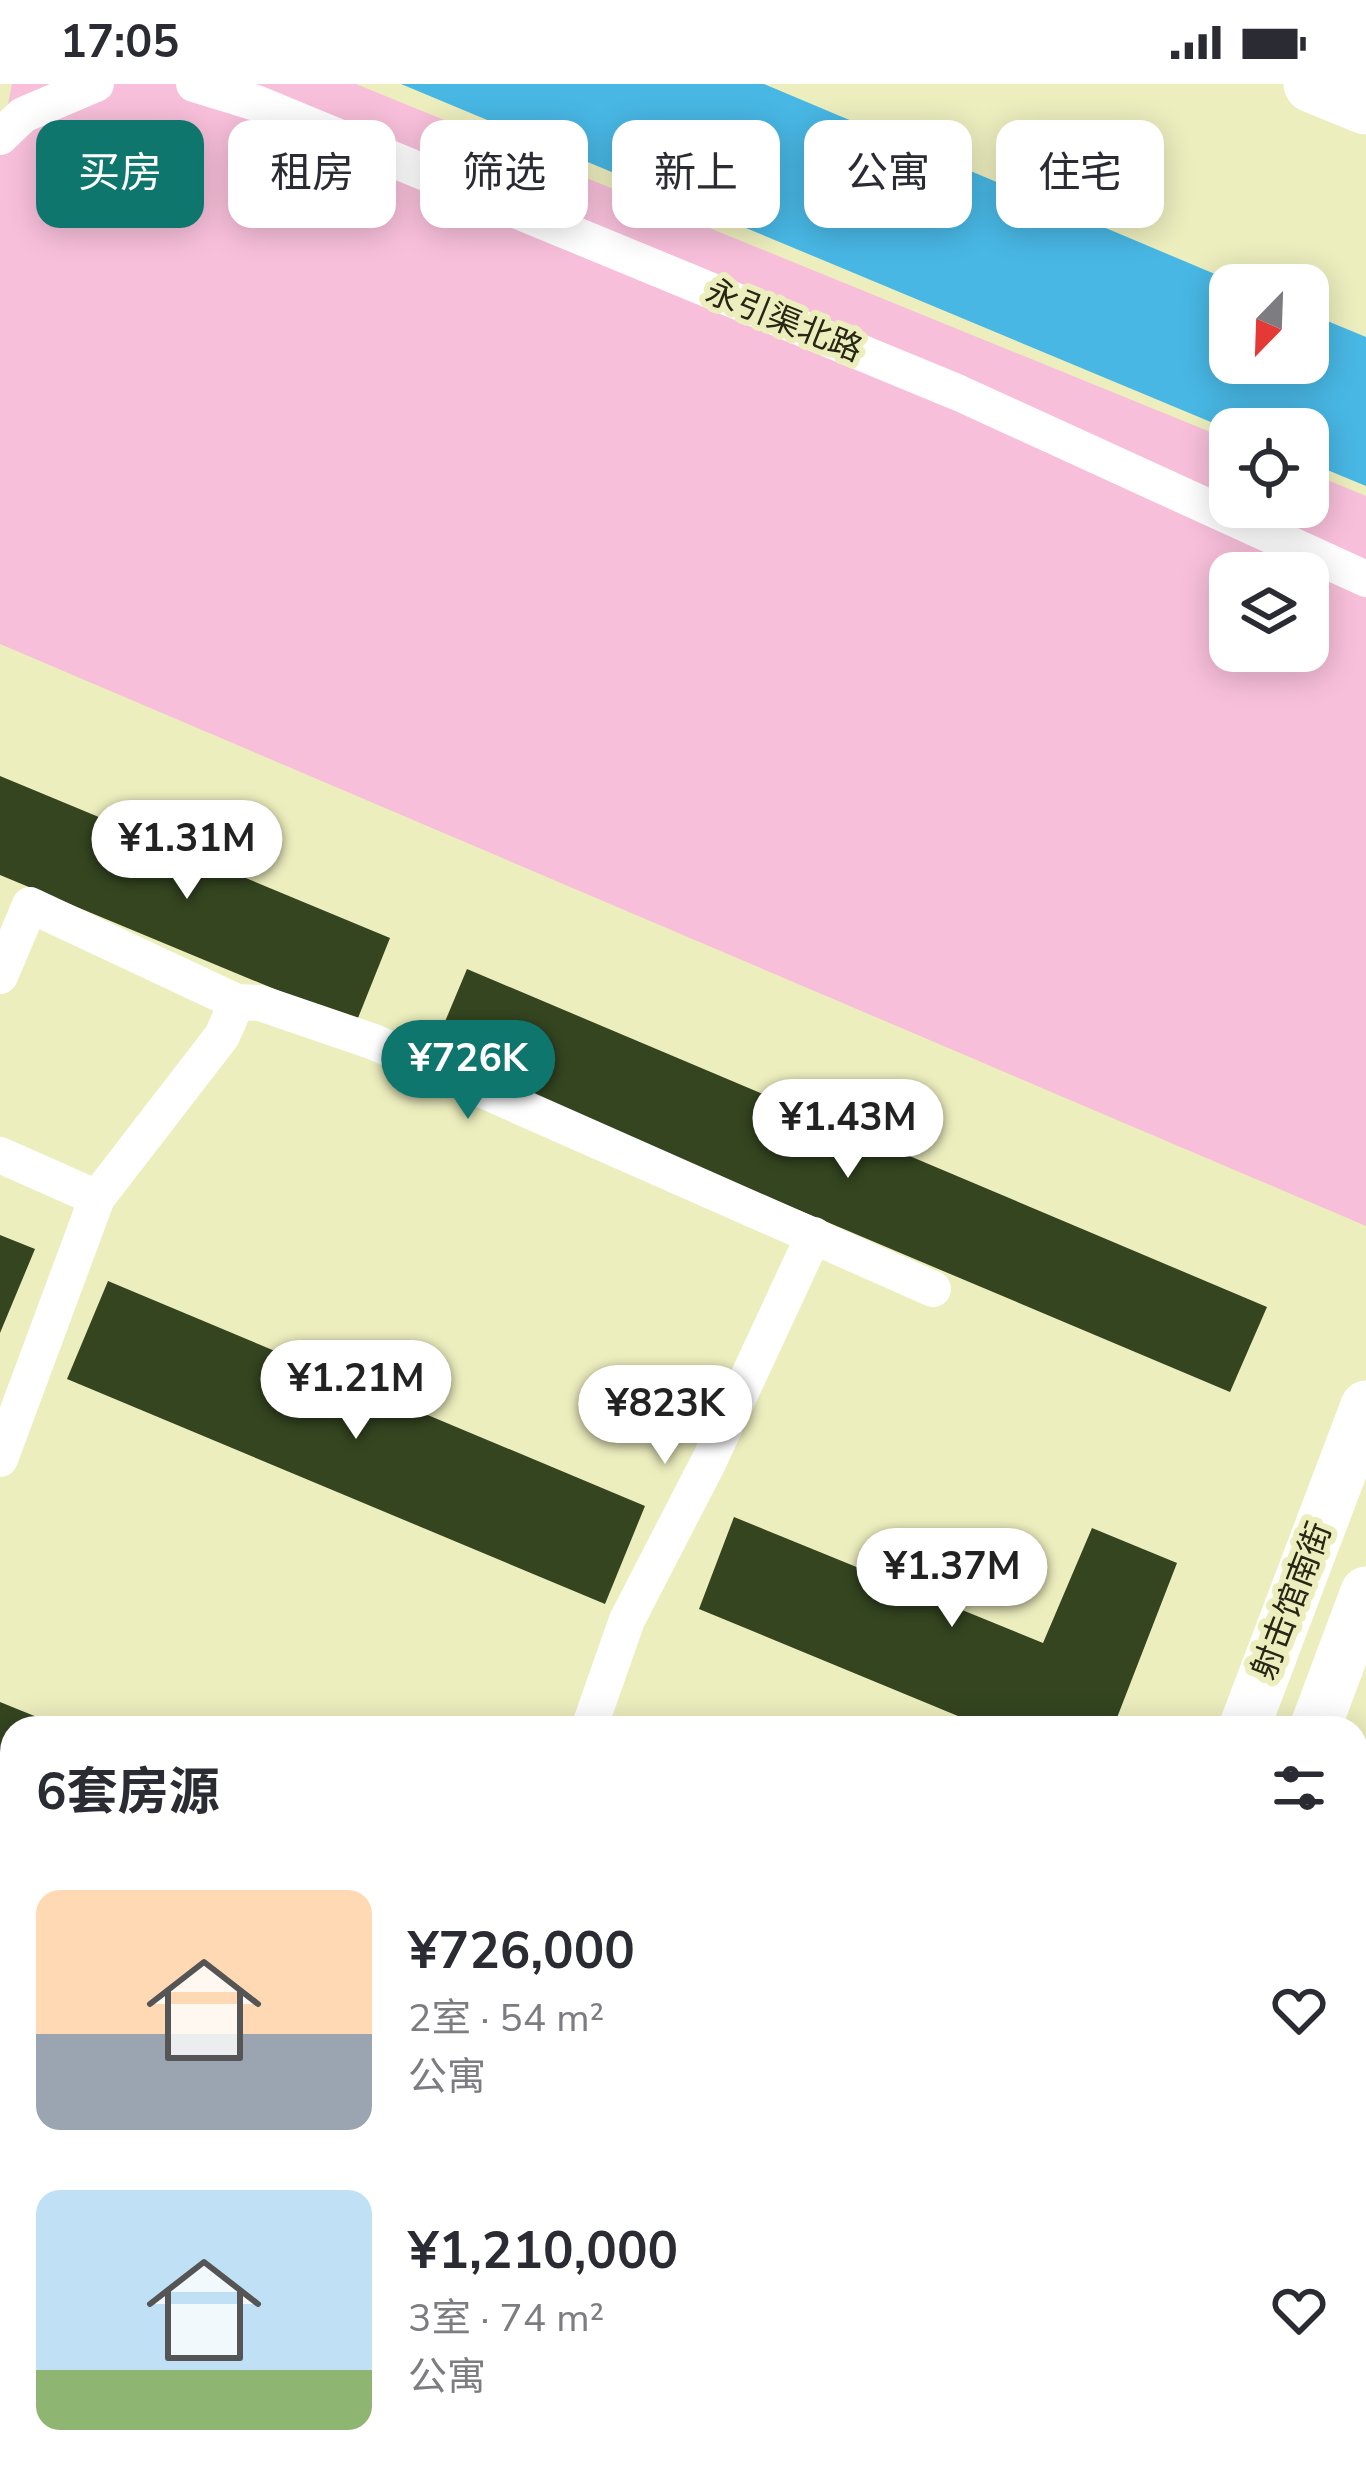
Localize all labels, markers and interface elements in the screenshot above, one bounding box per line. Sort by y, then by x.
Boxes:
text: 17:05 [60,12,179,73]
chip: 买房 [36,120,204,228]
chip: 租房 [228,120,396,228]
chip: 筛选 [420,120,588,228]
chip: 新上 [612,120,780,228]
chip: 公寓 [804,120,972,228]
chip: 住宅 [996,120,1164,228]
north arrow [1209,264,1329,384]
map controls [1209,264,1329,672]
street label: 永引渠北路 [699,269,869,373]
button: locate [1209,408,1329,528]
button: layers [1209,552,1329,672]
pin: ¥1.31M [89,800,285,902]
text: ¥1.31M [118,812,256,865]
pin: ¥726K [384,1020,552,1122]
text: ¥726K [408,1032,528,1085]
pin: ¥1.43M [750,1079,946,1181]
text: ¥1.43M [779,1091,917,1144]
pin: ¥1.21M [258,1340,454,1442]
text: ¥1.21M [287,1352,425,1405]
pin: ¥823K [581,1365,749,1467]
text: ¥823K [605,1377,725,1430]
street label: 射击馆南街 [1241,1516,1343,1686]
pin: ¥1.37M [854,1528,1050,1630]
text: ¥1.37M [883,1540,1021,1593]
icon: filters [1266,1755,1332,1821]
text: 6套房源 [36,1757,220,1827]
text: ¥726,000 [408,1916,635,1986]
icon: home [132,1938,276,2082]
icon: heart [1266,1977,1332,2043]
text: 2室 · 54 m² [408,1992,604,2045]
text: 公寓 [408,2051,486,2104]
text: ¥1,210,000 [408,2216,678,2286]
icon: home [132,2238,276,2382]
icon: heart [1266,2277,1332,2343]
text: 3室 · 74 m² [408,2292,604,2345]
text: 公寓 [408,2351,486,2404]

